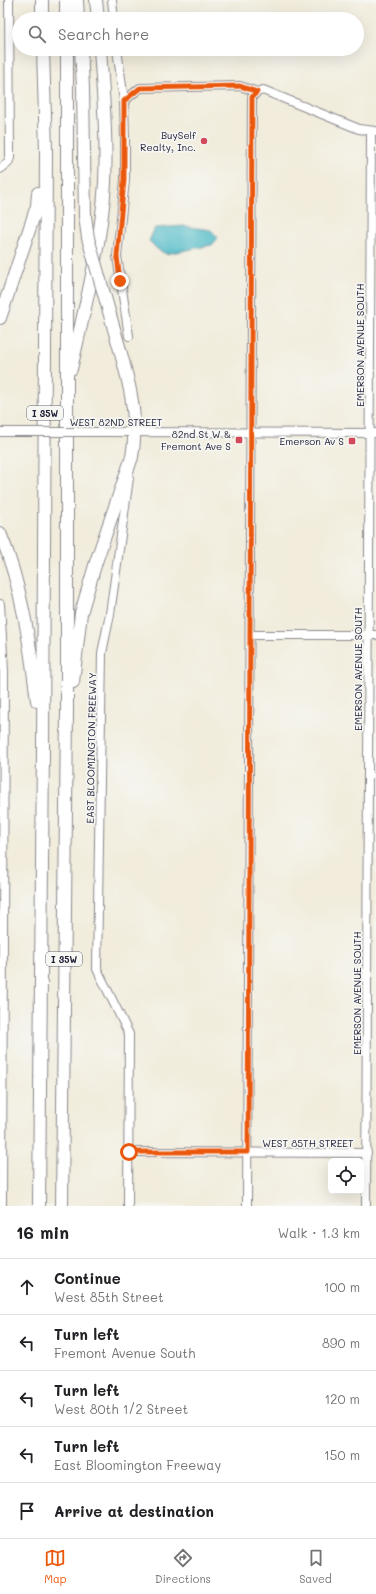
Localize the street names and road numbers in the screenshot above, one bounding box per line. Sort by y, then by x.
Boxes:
street label: EMERSON AVENUE SOUTH [353,283,367,407]
road number: I 35W [27,406,63,420]
street label: WEST 82ND STREET [70,415,163,429]
street label: EMERSON AVENUE SOUTH [351,607,365,731]
street label: EAST BLOOMINGTON FREEWAY [83,672,99,824]
street label: EMERSON AVENUE SOUTH [350,931,364,1055]
road number: I 35W [46,952,82,966]
street label: WEST 85TH STREET [262,1136,354,1150]

